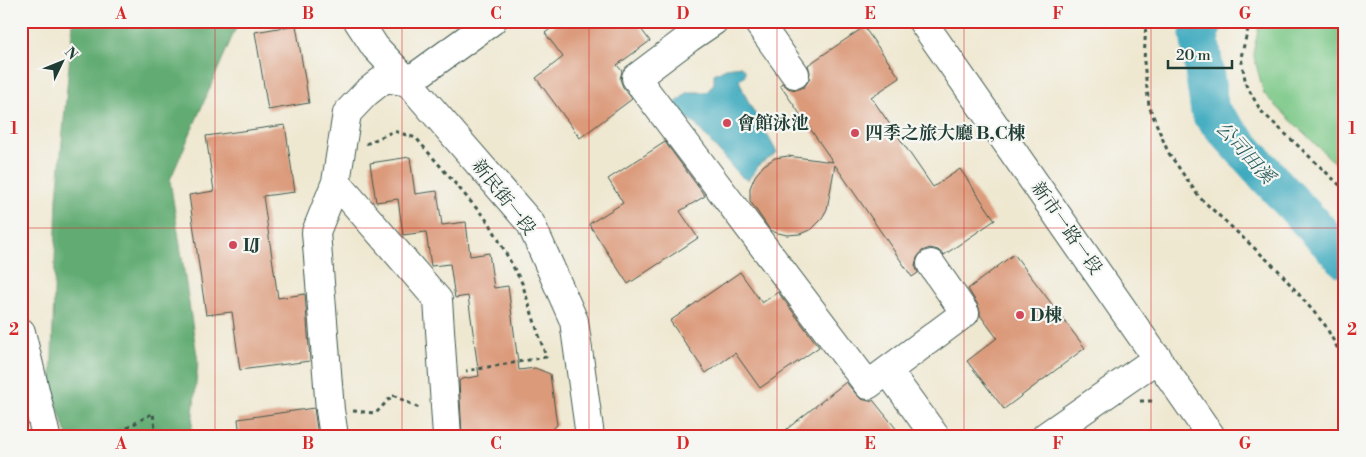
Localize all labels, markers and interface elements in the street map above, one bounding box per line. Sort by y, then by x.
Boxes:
text: A [114,4,127,24]
text: B [302,4,314,24]
text: C [490,4,502,24]
text: D [677,4,690,24]
text: E [864,4,876,24]
text: F [1052,4,1064,24]
text: G [1239,4,1252,24]
north arrow [38,38,88,88]
scale bar [1168,38,1232,70]
text: N [60,44,81,64]
text: 20 m [1176,46,1211,65]
place label: 會館泳池 [737,112,809,135]
water label: 公司田溪 [1211,116,1281,190]
marker: 會館泳池 [721,117,733,129]
text: 1 [10,119,18,139]
text: 1 [1348,119,1356,139]
place label: 四季之旅大廳 B,C棟 [865,122,1026,145]
marker: 四季之旅大廳 B,C棟 [849,127,861,139]
street label: 新民街一段 [467,155,540,240]
street label: 新市一路一段 [1026,177,1107,279]
place label: I/J [243,234,260,257]
marker: I/J [227,239,239,251]
place label: D棟 [1030,304,1062,327]
marker: D棟 [1014,309,1026,321]
text: 2 [9,320,19,340]
text: 2 [1347,320,1357,340]
text: A [114,434,127,454]
text: B [302,434,314,454]
text: C [490,434,502,454]
text: D [677,434,690,454]
text: E [864,434,876,454]
text: F [1052,434,1064,454]
text: G [1239,434,1252,454]

